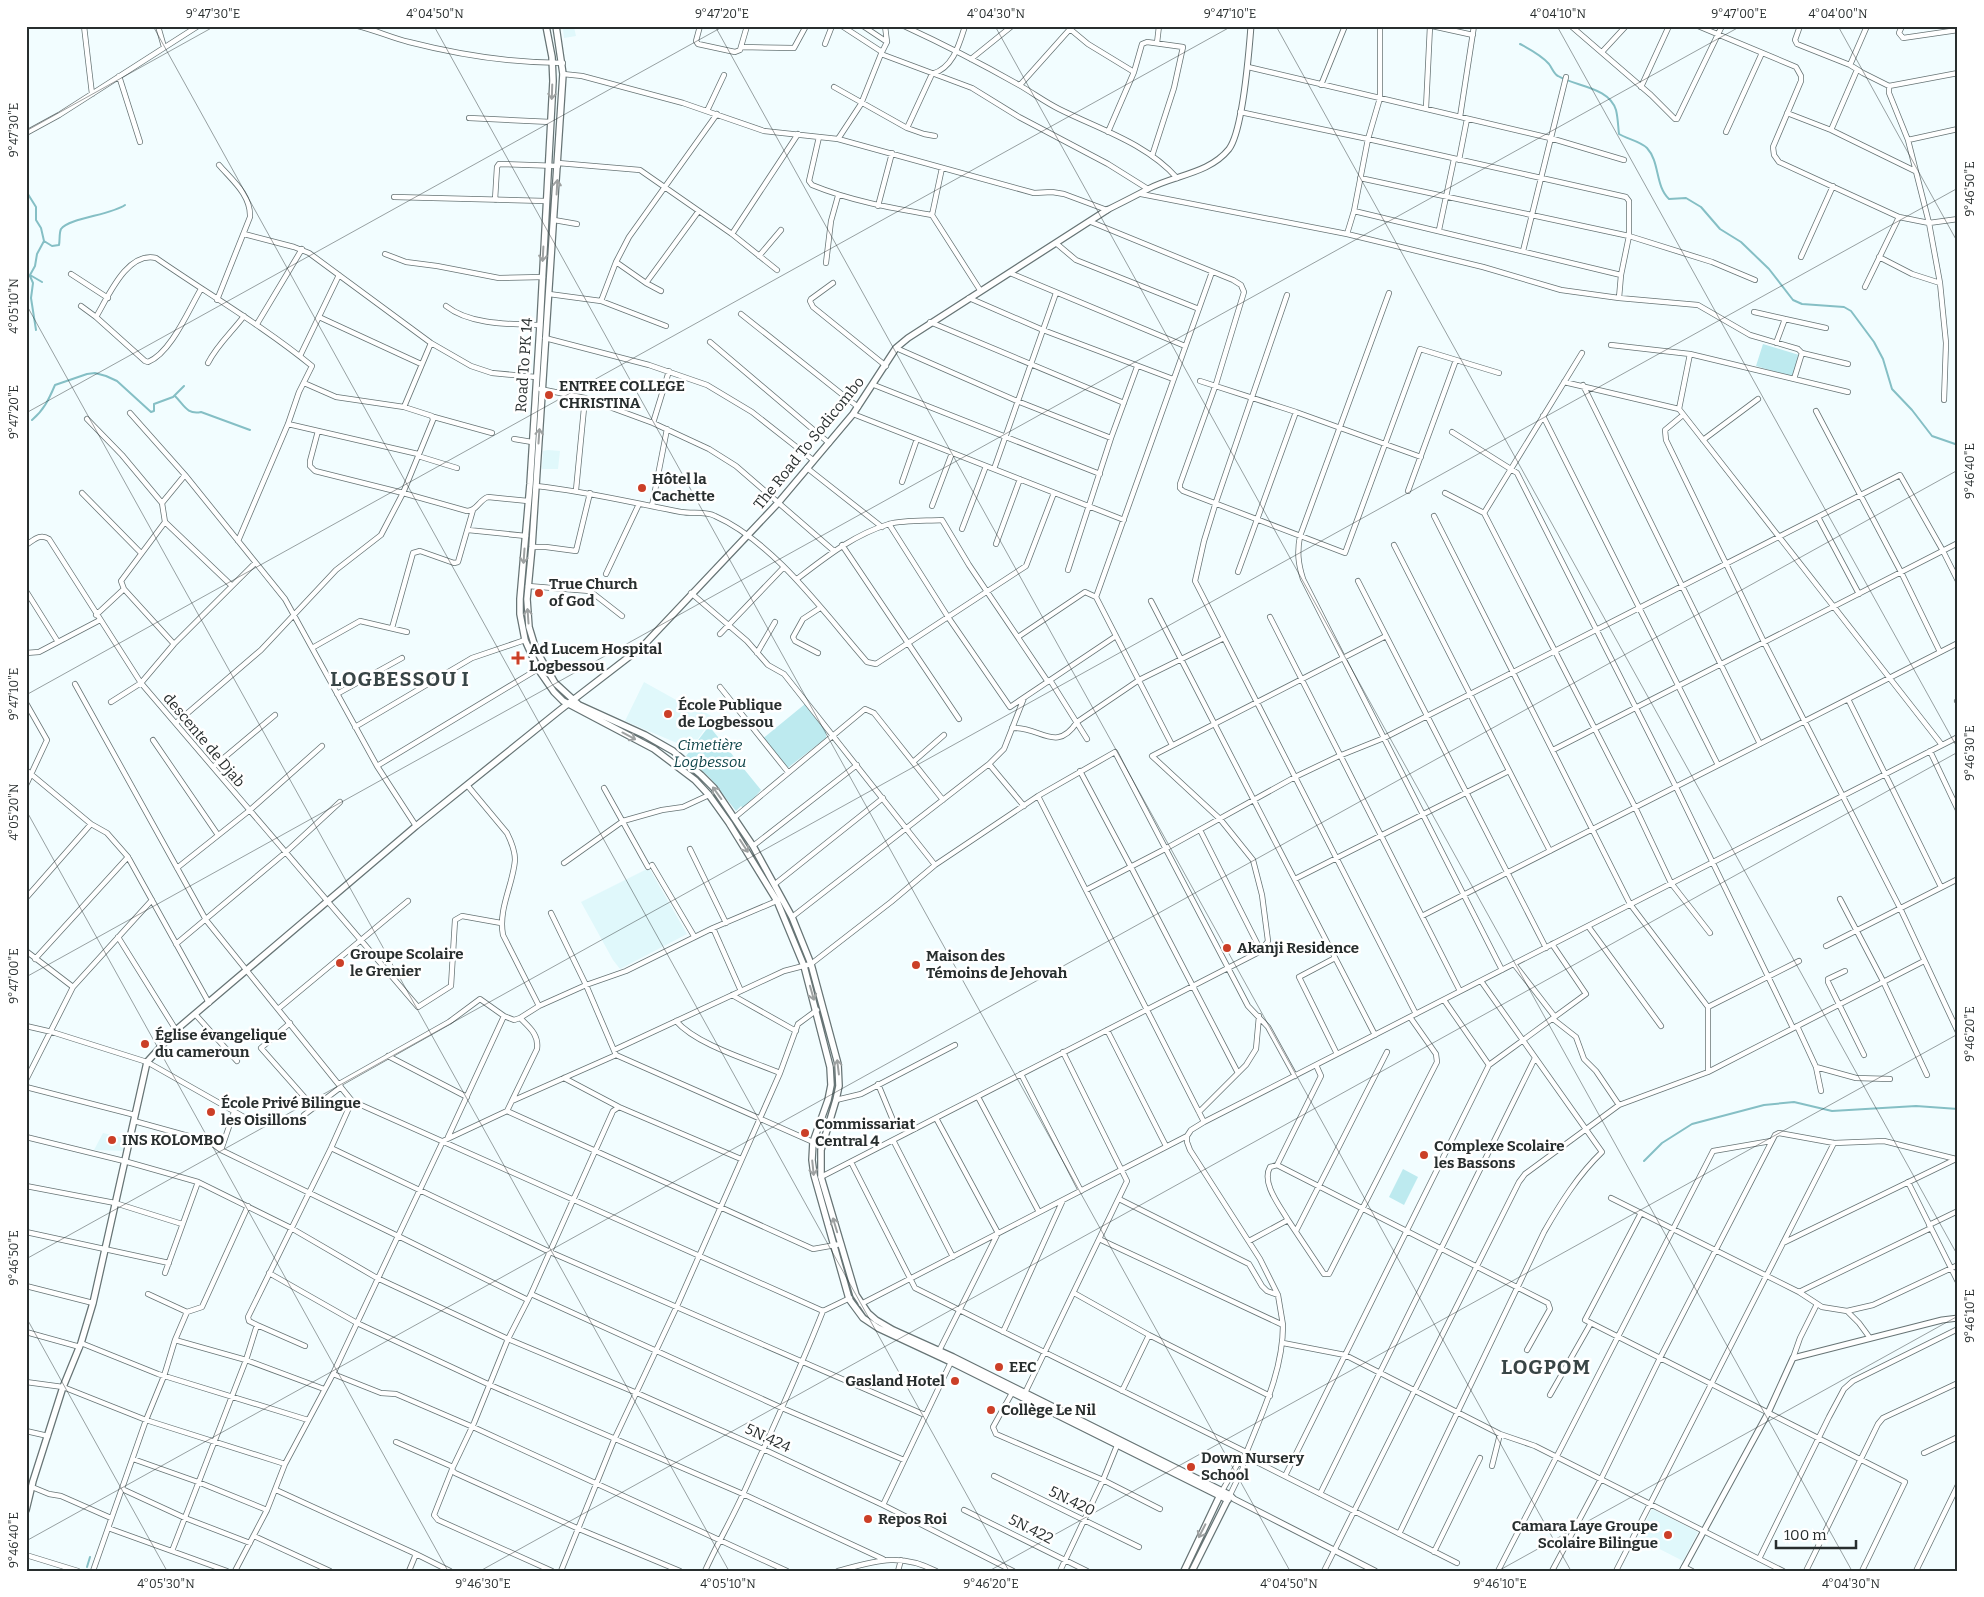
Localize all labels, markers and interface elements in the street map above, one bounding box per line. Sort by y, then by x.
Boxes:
text: 9°47'30"E [186,7,240,21]
text: 4°04'50"N [406,7,464,21]
text: 9°47'20"E [695,7,749,21]
text: 4°04'30"N [967,7,1025,21]
text: 9°47'10"E [1204,7,1256,21]
text: 4°04'10"N [1530,7,1586,21]
text: 9°47'00"E [1711,7,1767,21]
text: 4°04'00"N [1809,7,1868,21]
one-way arrow [547,84,557,100]
text: 9°47'30"E [7,103,21,157]
text: 9°46'50"E [1963,161,1977,217]
one-way arrow [552,179,561,195]
one-way arrow [539,246,548,262]
text: 4°05'10"N [7,278,21,334]
street label: Road To PK 14 [512,317,536,413]
street label: The Road To Sodicombo [750,373,868,513]
place label: ENTREE COLLEGE CHRISTINA [559,377,685,412]
text: 9°47'20"E [7,385,21,439]
marker: ENTREE COLLEGE CHRISTINA [543,389,555,401]
one-way arrow [535,429,544,445]
text: 9°46'40"E [1963,443,1977,499]
place label: Hôtel la Cachette [652,470,715,505]
marker: Hôtel la Cachette [636,482,648,494]
one-way arrow [519,548,529,564]
place label: True Church of God [549,575,638,610]
marker: True Church of God [533,587,545,599]
one-way arrow [523,608,532,624]
place label: Ad Lucem Hospital Logbessou [529,640,662,675]
marker: Ad Lucem Hospital Logbessou [511,651,525,665]
district label: LOGBESSOU I [330,667,470,691]
text: 9°47'10"E [7,668,21,720]
street label: descente de Djab [159,689,249,791]
place label: École Publique de Logbessou [678,696,782,731]
marker: École Publique de Logbessou [662,708,674,720]
text: 9°46'30"E [1963,725,1977,781]
one-way arrow [621,731,636,741]
park label: Cimetière Logbessou [674,736,746,771]
text: 4°05'20"N [7,783,21,841]
one-way arrow [712,786,722,800]
one-way arrow [739,839,749,853]
place label: Akanji Residence [1237,939,1359,957]
marker: Akanji Residence [1221,942,1233,954]
place label: Groupe Scolaire le Grenier [350,945,464,980]
place label: Maison des Témoins de Jehovah [926,947,1068,982]
text: 9°47'00"E [7,948,21,1004]
marker: Groupe Scolaire le Grenier [334,957,346,969]
marker: Maison des Témoins de Jehovah [910,959,922,971]
one-way arrow [807,985,817,1001]
text: 9°46'20"E [1963,1006,1977,1062]
place label: Église évangelique du cameroun [155,1026,287,1061]
marker: Église évangelique du cameroun [139,1038,151,1050]
one-way arrow [833,1059,843,1075]
place label: École Privé Bilingue les Oisillons [221,1094,361,1129]
marker: École Privé Bilingue les Oisillons [205,1106,217,1118]
place label: Commissariat Central 4 [815,1115,915,1150]
marker: Commissariat Central 4 [799,1127,811,1139]
place label: INS KOLOMBO [122,1131,224,1149]
marker: INS KOLOMBO [106,1134,118,1146]
place label: Complexe Scolaire les Bassons [1434,1137,1565,1172]
marker: Complexe Scolaire les Bassons [1418,1149,1430,1161]
one-way arrow [808,1159,818,1175]
one-way arrow [830,1217,840,1233]
text: 9°46'50"E [7,1230,21,1286]
text: 9°46'10"E [1963,1289,1977,1343]
district label: LOGPOM [1501,1355,1591,1379]
place label: EEC [1009,1358,1036,1376]
marker: EEC [993,1361,1005,1373]
place label: Gasland Hotel [845,1372,945,1390]
marker: Gasland Hotel [949,1375,961,1387]
place label: Collège Le Nil [1001,1401,1096,1419]
marker: Collège Le Nil [985,1404,997,1416]
street label: 5N.424 [742,1420,794,1456]
place label: Down Nursery School [1201,1449,1305,1484]
marker: Down Nursery School [1185,1461,1197,1473]
street label: 5N.420 [1046,1482,1098,1520]
place label: Repos Roi [878,1510,947,1528]
street label: 5N.422 [1006,1510,1056,1548]
text: 9°46'40"E [7,1512,21,1568]
marker: Repos Roi [862,1513,874,1525]
place label: Camara Laye Groupe Scolaire Bilingue [1512,1517,1658,1552]
scale bar [1776,1517,1856,1549]
one-way arrow [1197,1523,1206,1538]
text: 100 m [1784,1526,1827,1544]
marker: Camara Laye Groupe Scolaire Bilingue [1662,1529,1674,1541]
text: 4°05'30"N [137,1577,195,1591]
text: 9°46'30"E [455,1577,511,1591]
text: 4°05'10"N [700,1577,756,1591]
text: 9°46'20"E [963,1577,1019,1591]
text: 4°04'50"N [1260,1577,1318,1591]
text: 9°46'10"E [1473,1577,1527,1591]
text: 4°04'30"N [1822,1577,1880,1591]

